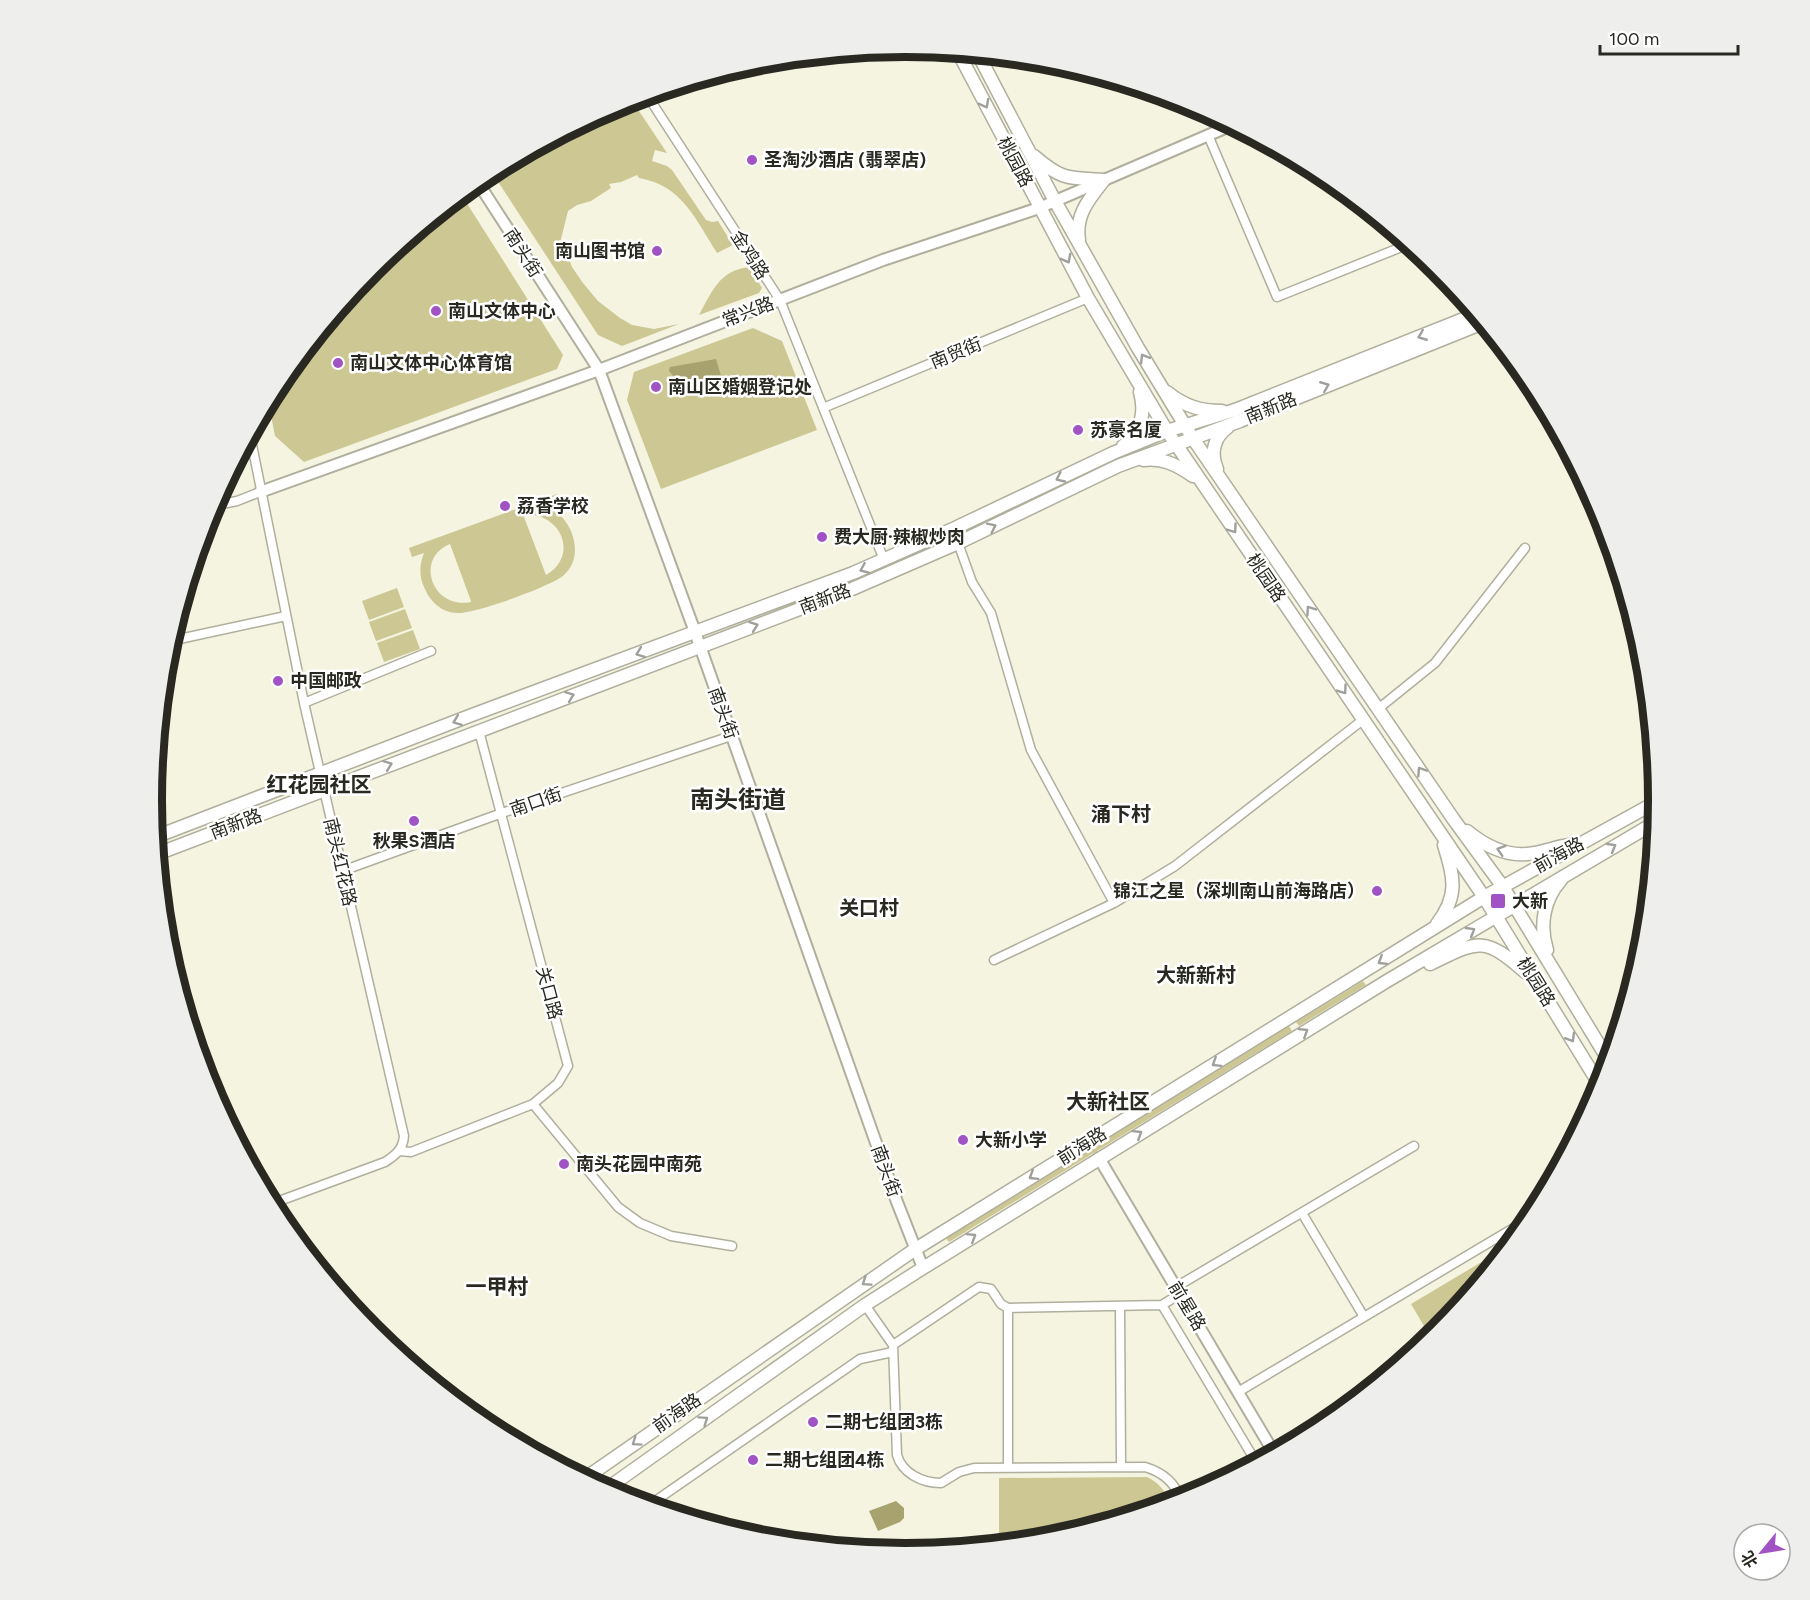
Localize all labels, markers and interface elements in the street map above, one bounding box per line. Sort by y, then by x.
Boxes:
scale bar [1600,18,1738,56]
text: 100 m [1609,28,1659,50]
one-way arrow [978,97,989,108]
street label: 桃园路 [993,133,1037,191]
place label: 圣淘沙酒店 (翡翠店) [764,149,926,171]
marker: 圣淘沙酒店 (翡翠店) [745,153,759,167]
street label: 南头街 [499,224,547,282]
street label: 金鸡路 [726,226,774,284]
place label: 南山图书馆 [555,240,645,262]
marker: 南山图书馆 [650,244,664,258]
one-way arrow [1060,253,1071,263]
street label: 常兴路 [719,292,777,332]
place label: 南山文体中心 [448,300,556,322]
marker: 南山文体中心 [429,304,443,318]
one-way arrow [1417,329,1428,341]
street label: 南贸街 [927,333,985,373]
place label: 南山文体中心体育馆 [350,352,512,374]
one-way arrow [1139,354,1151,364]
marker: 南山文体中心体育馆 [331,356,345,370]
place label: 南山区婚姻登记处 [668,376,812,398]
marker: 南山区婚姻登记处 [649,380,663,394]
one-way arrow [1319,381,1330,393]
street label: 南新路 [1242,388,1300,428]
place label: 苏豪名厦 [1090,419,1162,441]
marker: 苏豪名厦 [1071,423,1085,437]
one-way arrow [1056,471,1067,483]
place label: 荔香学校 [517,495,589,517]
marker: 荔香学校 [498,499,512,513]
one-way arrow [986,522,997,534]
one-way arrow [1226,522,1237,533]
place label: 费大厨·辣椒炒肉 [834,526,965,548]
marker: 费大厨·辣椒炒肉 [815,530,829,544]
street label: 桃园路 [1242,549,1290,607]
one-way arrow [860,562,871,574]
street label: 南新路 [796,579,854,619]
one-way arrow [1306,606,1317,617]
one-way arrow [748,621,759,633]
one-way arrow [635,645,646,658]
place label: 中国邮政 [290,670,362,692]
marker: 中国邮政 [271,674,285,688]
one-way arrow [1336,683,1347,694]
street label: 南头街 [703,684,743,742]
one-way arrow [564,691,575,703]
one-way arrow [453,714,464,726]
one-way arrow [382,760,393,773]
one-way arrow [1417,767,1428,778]
district label: 红花园社区 [267,772,372,797]
street label: 南口街 [507,783,565,821]
district label: 南头街道 [690,785,786,814]
district label: 涌下村 [1091,802,1151,826]
street label: 南新路 [207,804,265,844]
marker: 秋果S酒店 [407,814,421,828]
street label: 南头红花路 [319,816,361,908]
place label: 秋果S酒店 [373,830,455,852]
street label: 前海路 [1530,832,1588,878]
one-way arrow [1606,843,1616,854]
one-way arrow [1496,845,1507,857]
place label: 锦江之星（深圳南山前海路店） [1113,880,1365,902]
marker: 锦江之星（深圳南山前海路店） [1370,884,1384,898]
place label: 大新 [1512,890,1548,912]
marker: 大新 [1489,892,1507,910]
district label: 关口村 [839,896,899,920]
one-way arrow [1465,927,1475,938]
one-way arrow [1378,953,1389,964]
street label: 桃园路 [1512,953,1560,1011]
district label: 大新新村 [1156,963,1236,987]
street label: 关口路 [531,964,567,1022]
one-way arrow [1298,1027,1308,1039]
one-way arrow [1563,1031,1574,1042]
one-way arrow [1212,1055,1222,1067]
district label: 大新社区 [1066,1089,1150,1114]
street label: 前海路 [1053,1122,1111,1170]
place label: 大新小学 [975,1129,1047,1151]
one-way arrow [1132,1130,1142,1142]
marker: 大新小学 [956,1133,970,1147]
street label: 南头街 [866,1142,906,1200]
place label: 南头花园中南苑 [576,1153,702,1175]
marker: 南头花园中南苑 [557,1157,571,1171]
one-way arrow [1029,1169,1039,1181]
one-way arrow [966,1232,976,1244]
district label: 一甲村 [466,1274,529,1299]
one-way arrow [861,1275,872,1286]
street label: 前星路 [1164,1277,1210,1335]
street label: 前海路 [649,1389,705,1437]
place label: 二期七组团3栋 [825,1411,943,1433]
marker: 二期七组团3栋 [806,1415,820,1429]
one-way arrow [698,1416,709,1427]
one-way arrow [632,1435,643,1446]
place label: 二期七组团4栋 [765,1449,884,1471]
marker: 二期七组团4栋 [746,1453,760,1467]
north arrow [1732,1522,1792,1582]
text: 北 [1737,1548,1762,1571]

